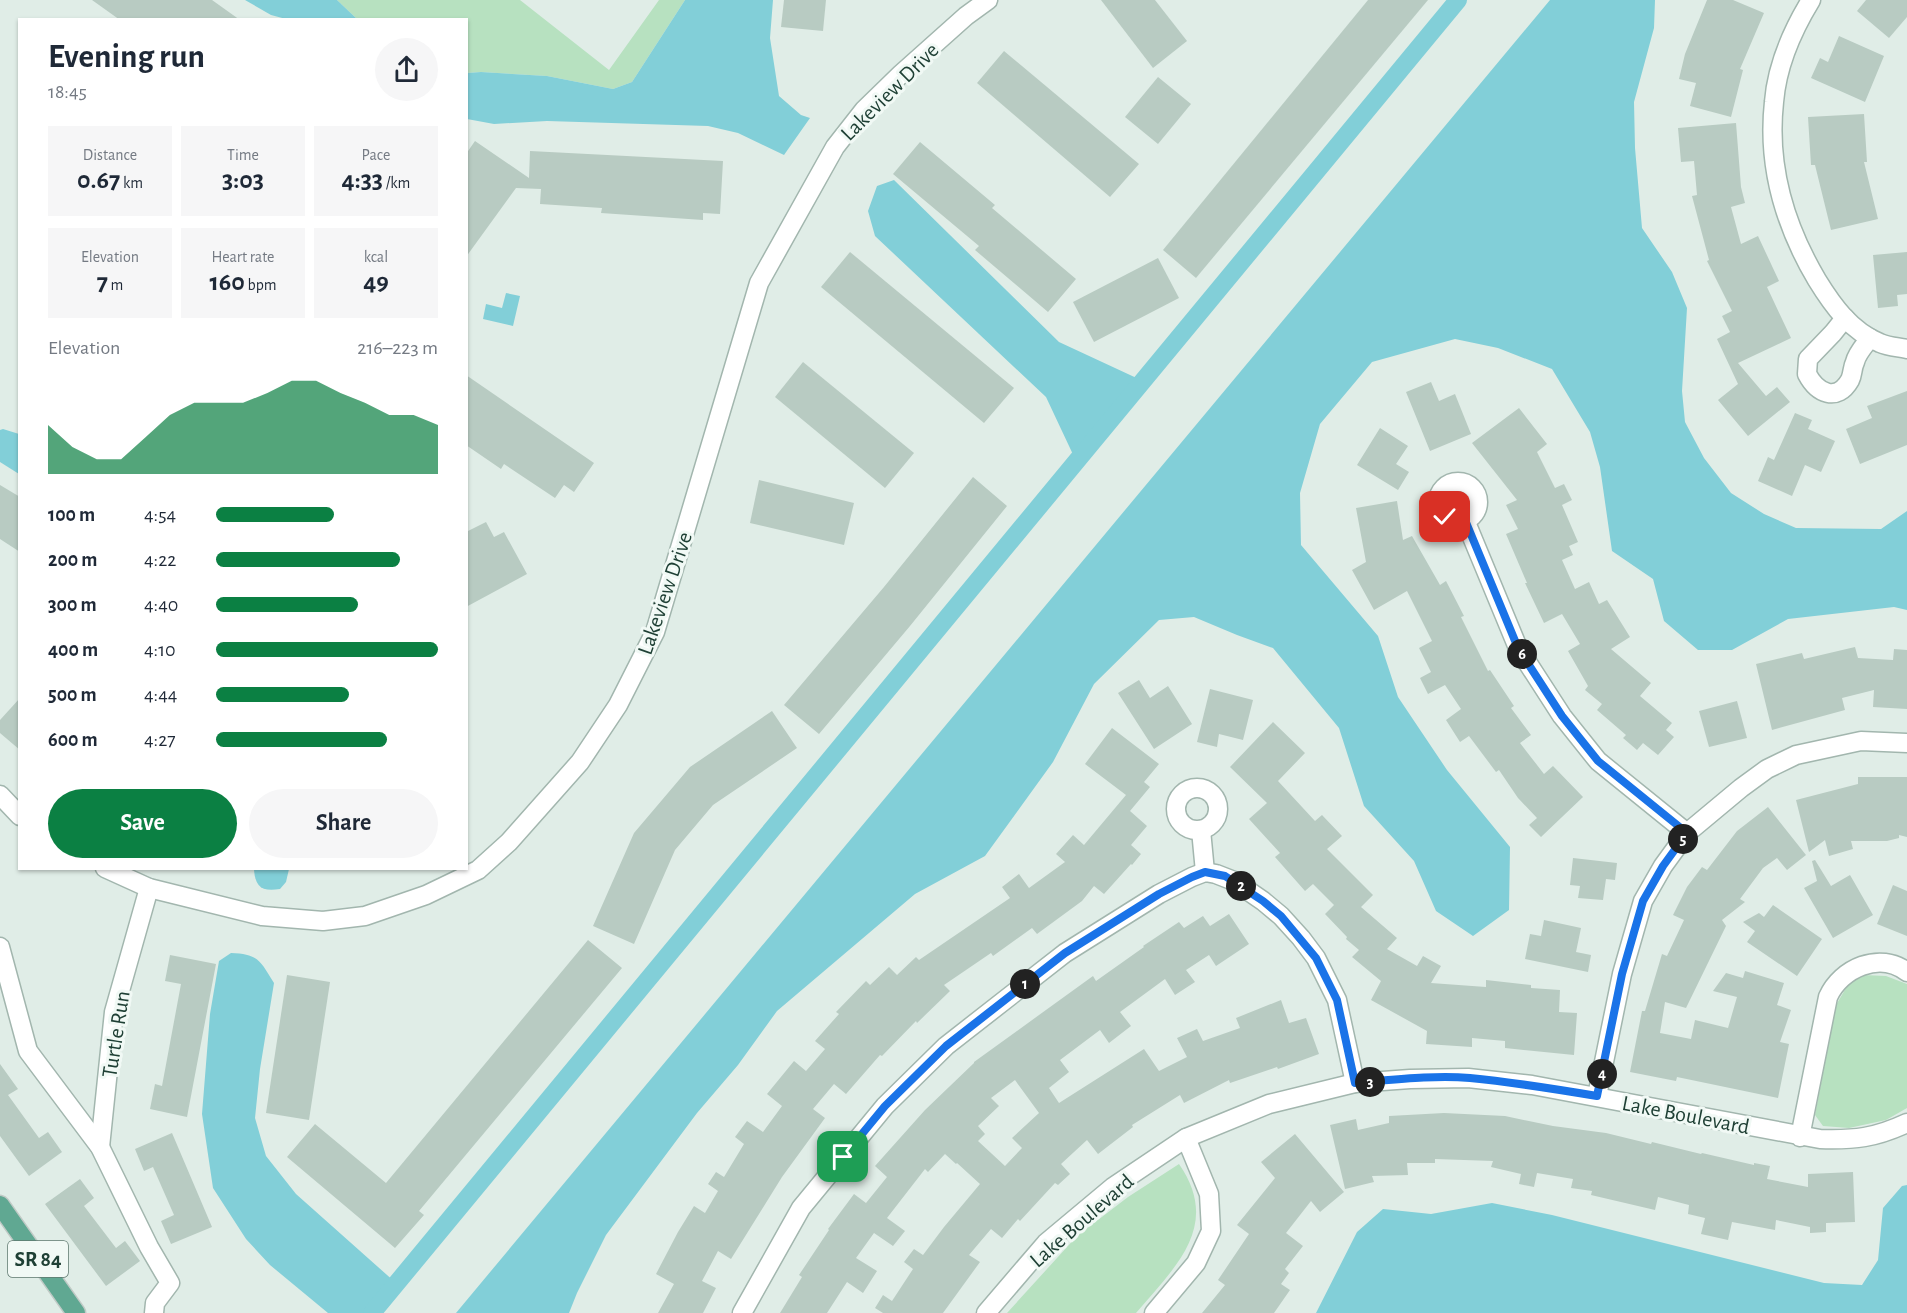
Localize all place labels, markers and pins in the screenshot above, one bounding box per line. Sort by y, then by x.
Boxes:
pin [1419,491,1470,542]
pin: 6 [1507,639,1537,669]
pin: 5 [1668,824,1698,854]
pin: 2 [1226,871,1256,901]
pin: 1 [1010,969,1040,999]
pin: 4 [1587,1059,1617,1089]
pin: 3 [1355,1067,1385,1097]
pin [817,1131,868,1182]

